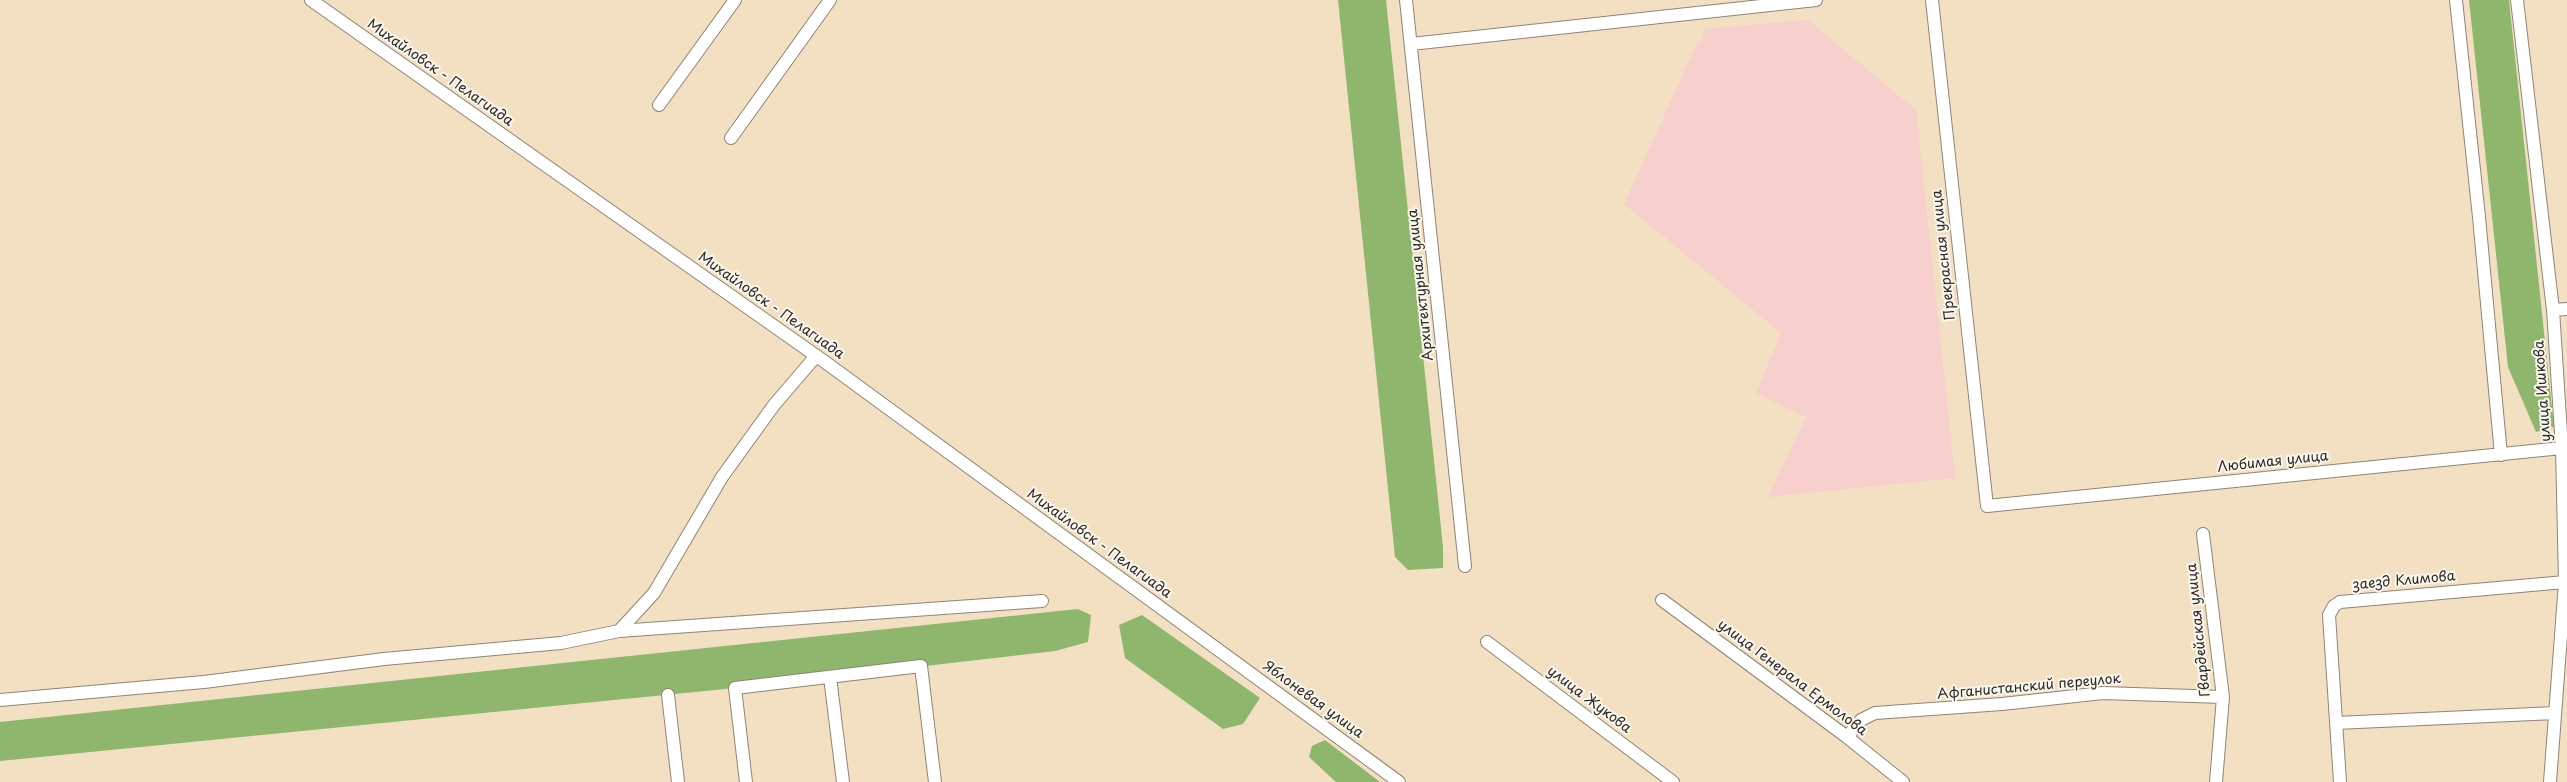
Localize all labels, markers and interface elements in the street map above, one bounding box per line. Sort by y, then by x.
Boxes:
street label: Михайловск - Пелагиада [364,16,516,130]
street label: Прекрасная улица [1929,189,1959,321]
street label: Архитектурная улица [1405,208,1437,362]
street label: Михайловск - Пелагиада [695,249,847,363]
street label: улица Ишкова [2531,340,2555,442]
street label: Любимая улица [2217,448,2329,476]
street label: Михайловск - Пелагиада [1023,486,1175,602]
street label: Гвардейская улица [2184,563,2214,697]
street label: заезд Климова [2352,568,2456,594]
street label: улица Генерала Ермолова [1714,616,1870,740]
street label: Яблоневая улица [1260,658,1366,742]
street label: улица Жукова [1544,663,1634,737]
street label: Афганистанский переулок [1936,671,2122,703]

